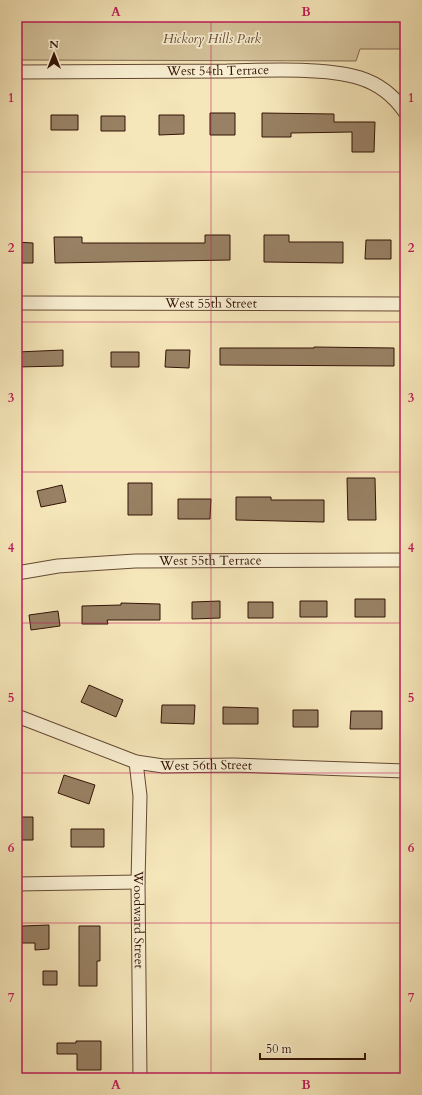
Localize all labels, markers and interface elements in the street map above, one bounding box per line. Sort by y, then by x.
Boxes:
text: A [111,3,121,21]
text: B [301,3,311,21]
park label: Hickory Hills Park [163,30,262,48]
north arrow [34,34,74,74]
text: N [49,37,59,52]
street label: West 54th Terrace [166,61,269,80]
text: 1 [8,89,14,107]
text: 1 [408,89,414,107]
text: 2 [8,239,15,257]
text: 2 [408,239,415,257]
street label: West 55th Street [164,294,257,313]
text: 3 [8,389,15,407]
text: 3 [408,389,415,407]
text: 4 [8,539,15,557]
text: 4 [408,539,415,557]
street label: West 55th Terrace [158,552,262,570]
text: 5 [8,689,14,707]
text: 5 [408,689,414,707]
street label: West 56th Street [159,756,252,775]
text: 6 [8,839,15,857]
text: 6 [408,839,415,857]
street label: Woodward Street [129,870,148,969]
text: 7 [8,989,15,1007]
text: 7 [408,989,415,1007]
scale bar [260,1035,365,1061]
text: 50 m [266,1041,293,1057]
text: A [111,1076,121,1094]
text: B [301,1076,311,1094]

